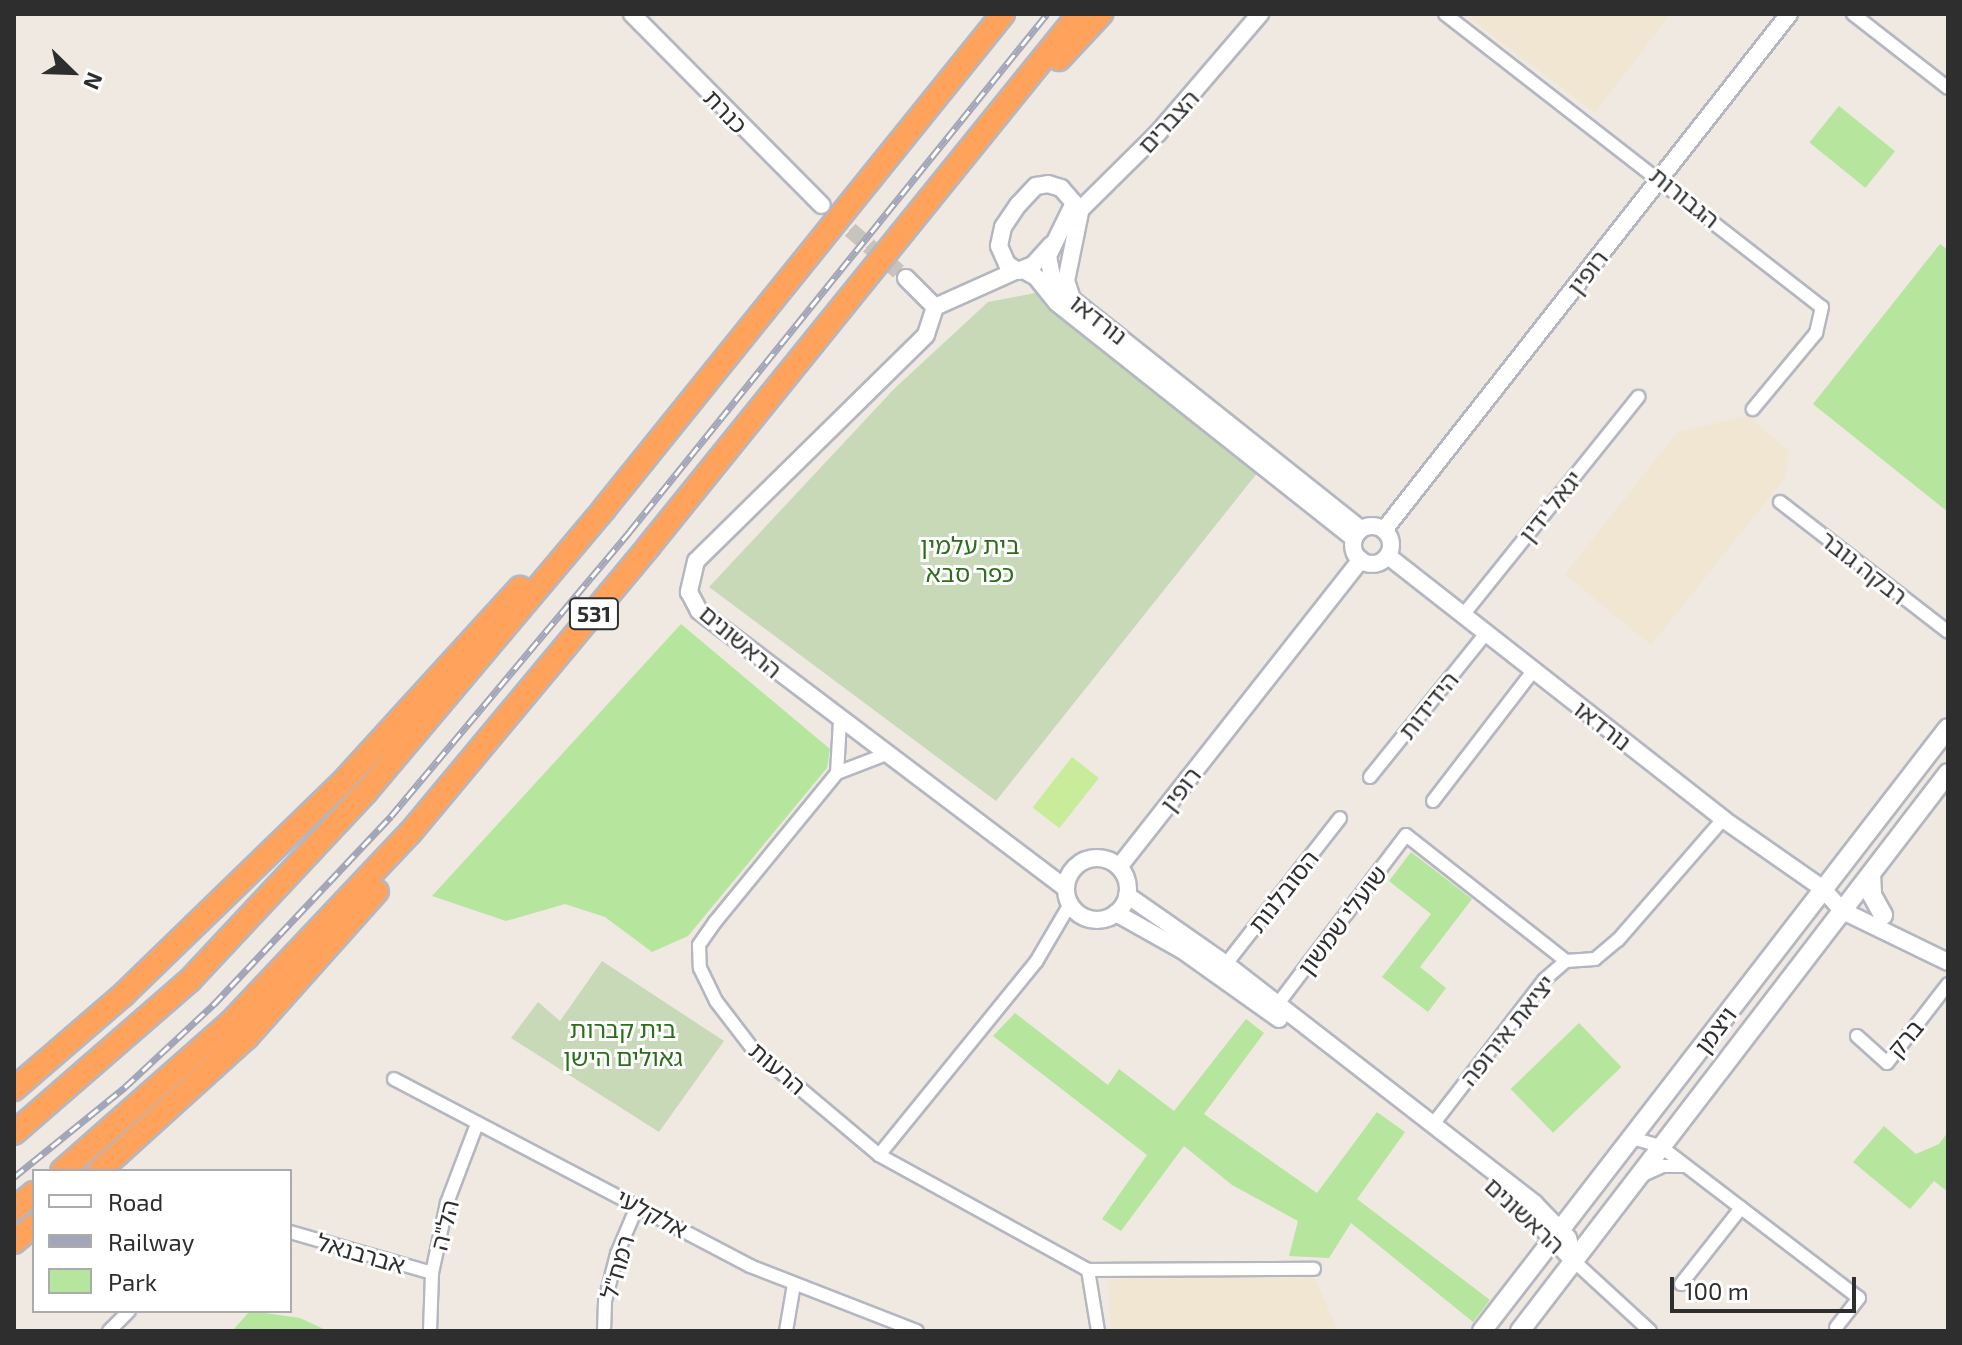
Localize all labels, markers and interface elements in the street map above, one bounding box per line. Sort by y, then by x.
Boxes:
north arrow [32,32,112,112]
text: N [79,69,109,94]
street label: כנרת [698,83,754,139]
street label: הצברים [1131,83,1205,159]
street label: הגבורות [1644,160,1726,234]
street label: רופין [1561,244,1613,300]
street label: נורדאו [1065,288,1133,350]
street label: יגאל ידין [1512,464,1588,548]
street label: רבקה גובר [1815,524,1913,610]
park label: בית עלמין כפר סבא [920,531,1020,587]
road number: 531 [568,596,620,632]
street label: הראשונים [694,598,788,684]
street label: הידידות [1392,665,1464,745]
street label: נורדאו [1569,694,1637,756]
street label: רופין [1154,761,1206,817]
street label: הסובלנות [1242,844,1324,938]
street label: שועלי שמשון [1291,859,1393,981]
street label: יציאת אירופה [1454,969,1560,1091]
street label: ויצמן [1688,1001,1742,1059]
street label: ברק [1881,1013,1929,1063]
park label: בית קברות גאולים הישן [563,1015,683,1071]
street label: הרעות [744,1036,812,1100]
legend [32,1169,292,1313]
street label: הראשונים [1479,1171,1571,1259]
street label: אלקלעי [611,1182,693,1244]
text: Road [108,1187,163,1216]
street label: הל"ה [424,1197,464,1253]
text: Railway [108,1227,194,1256]
street label: אברבנאל [314,1227,408,1279]
street label: רמח"ל [594,1232,640,1302]
scale bar [1674,1261,1860,1311]
text: Park [108,1267,157,1296]
text: 100 m [1684,1276,1749,1305]

